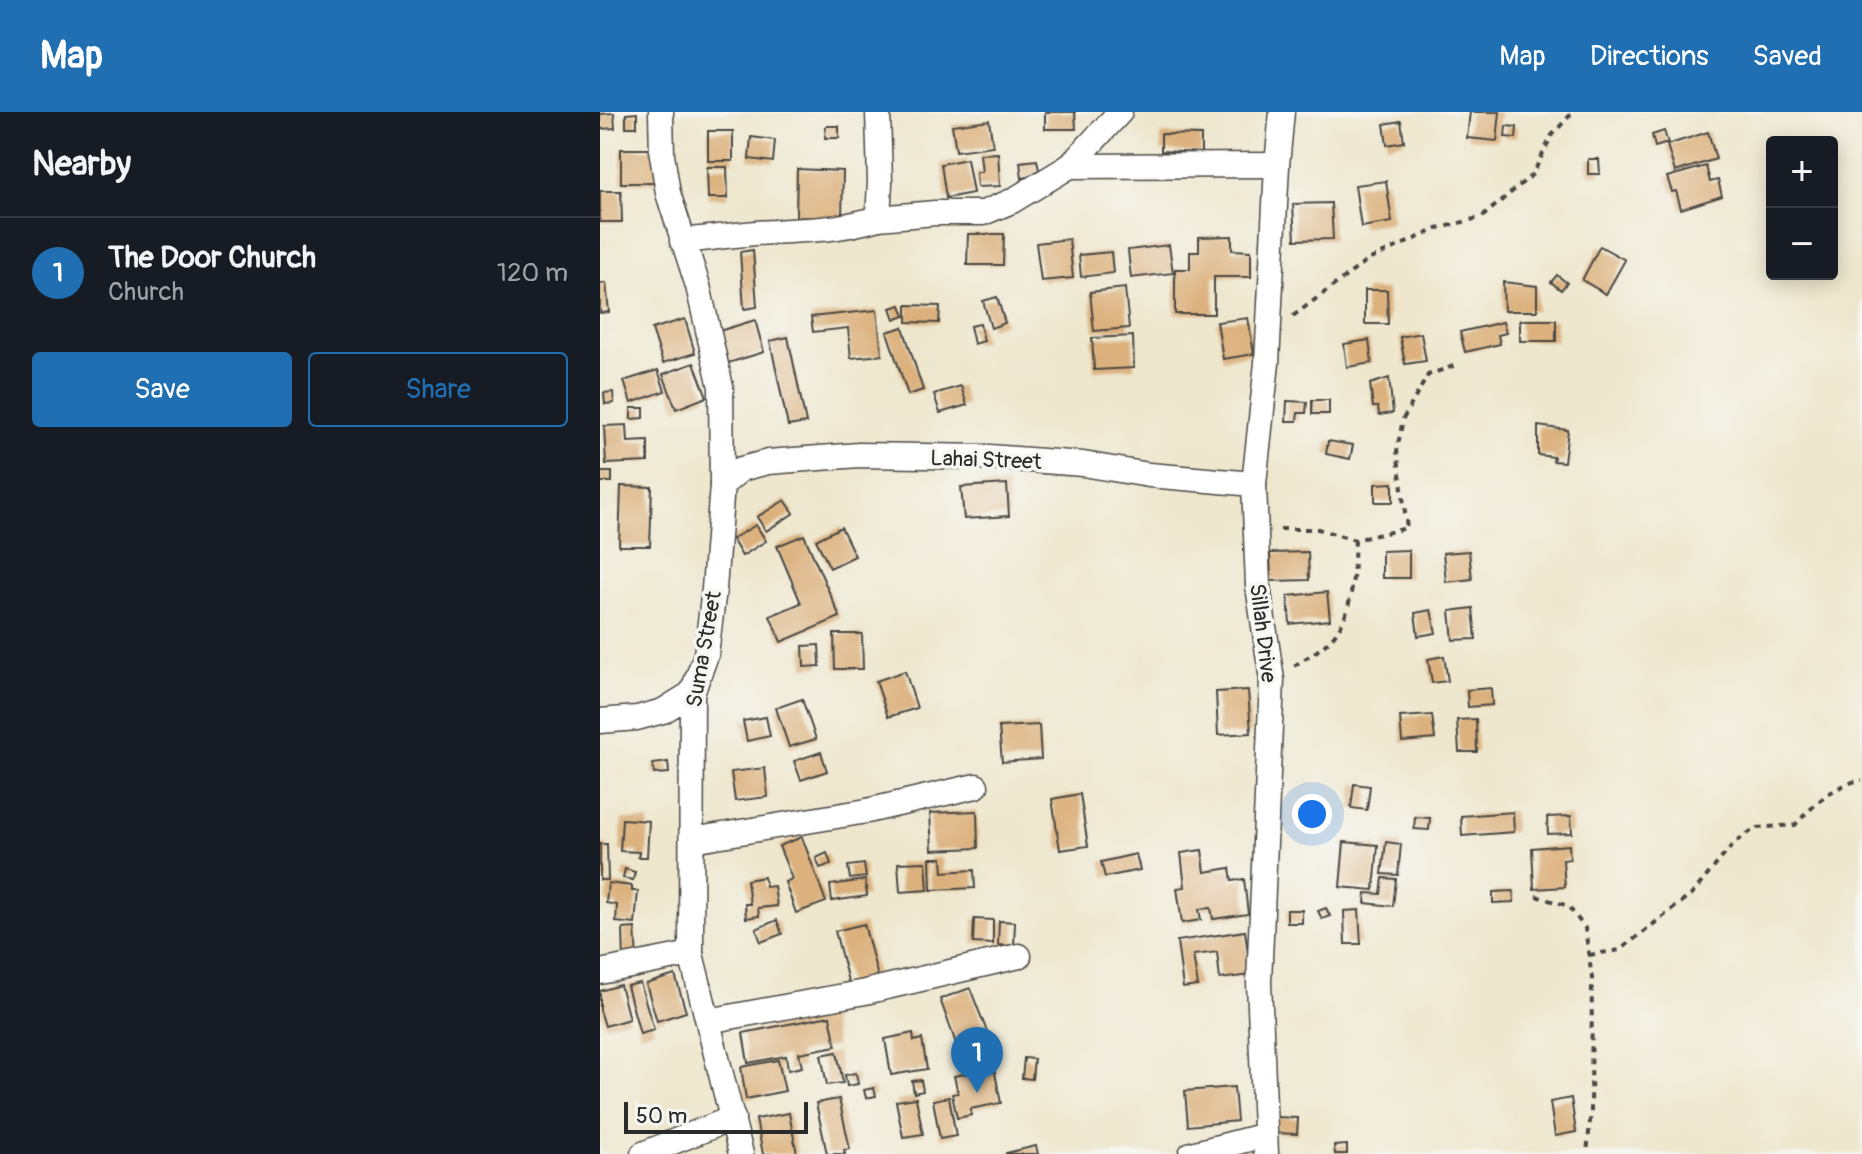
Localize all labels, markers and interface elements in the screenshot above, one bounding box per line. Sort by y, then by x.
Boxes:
text: Map [40,32,103,80]
text: Map [1499,39,1546,74]
text: Directions [1590,39,1709,74]
text: Saved [1753,39,1822,74]
map controls [1766,136,1838,280]
button: + [1766,136,1838,208]
text: Nearby [32,143,131,186]
button: − [1766,208,1838,280]
text: The Door Church [108,239,316,276]
text: 1 [53,257,63,289]
text: 120 m [497,257,568,289]
text: Church [108,276,184,308]
button: Save [32,352,292,427]
button: Share [308,352,568,427]
street label: Lahai Street [930,444,1042,476]
street label: Sillah Drive [1243,582,1283,684]
street label: Suma Street [680,589,728,709]
your location [1292,794,1332,834]
pin: 1 [951,1027,1003,1093]
scale bar [624,1098,808,1134]
text: 50 m [636,1102,687,1130]

